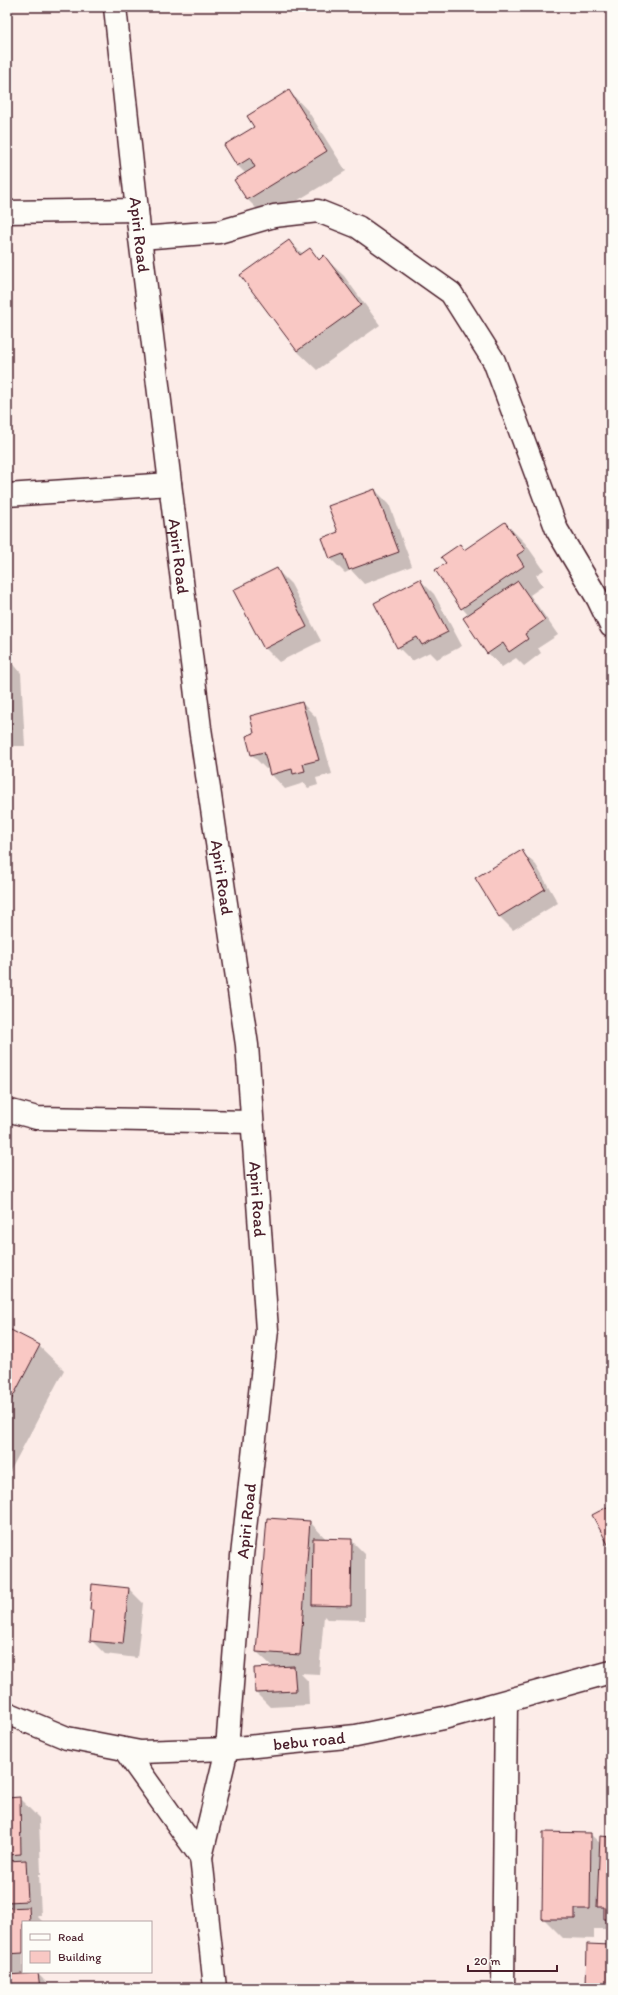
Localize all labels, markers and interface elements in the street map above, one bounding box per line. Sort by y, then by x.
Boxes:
street label: Apiri Road [126,196,154,274]
street label: Apiri Road [164,517,194,596]
street label: Apiri Road [207,838,238,917]
street label: Apiri Road [245,1161,271,1238]
street label: Apiri Road [232,1482,260,1560]
street label: bebu road [272,1727,347,1754]
legend [22,1921,152,1973]
text: Road [58,1930,84,1944]
scale bar [468,1947,557,1973]
text: Building [58,1950,102,1964]
text: 20 m [474,1954,501,1968]

